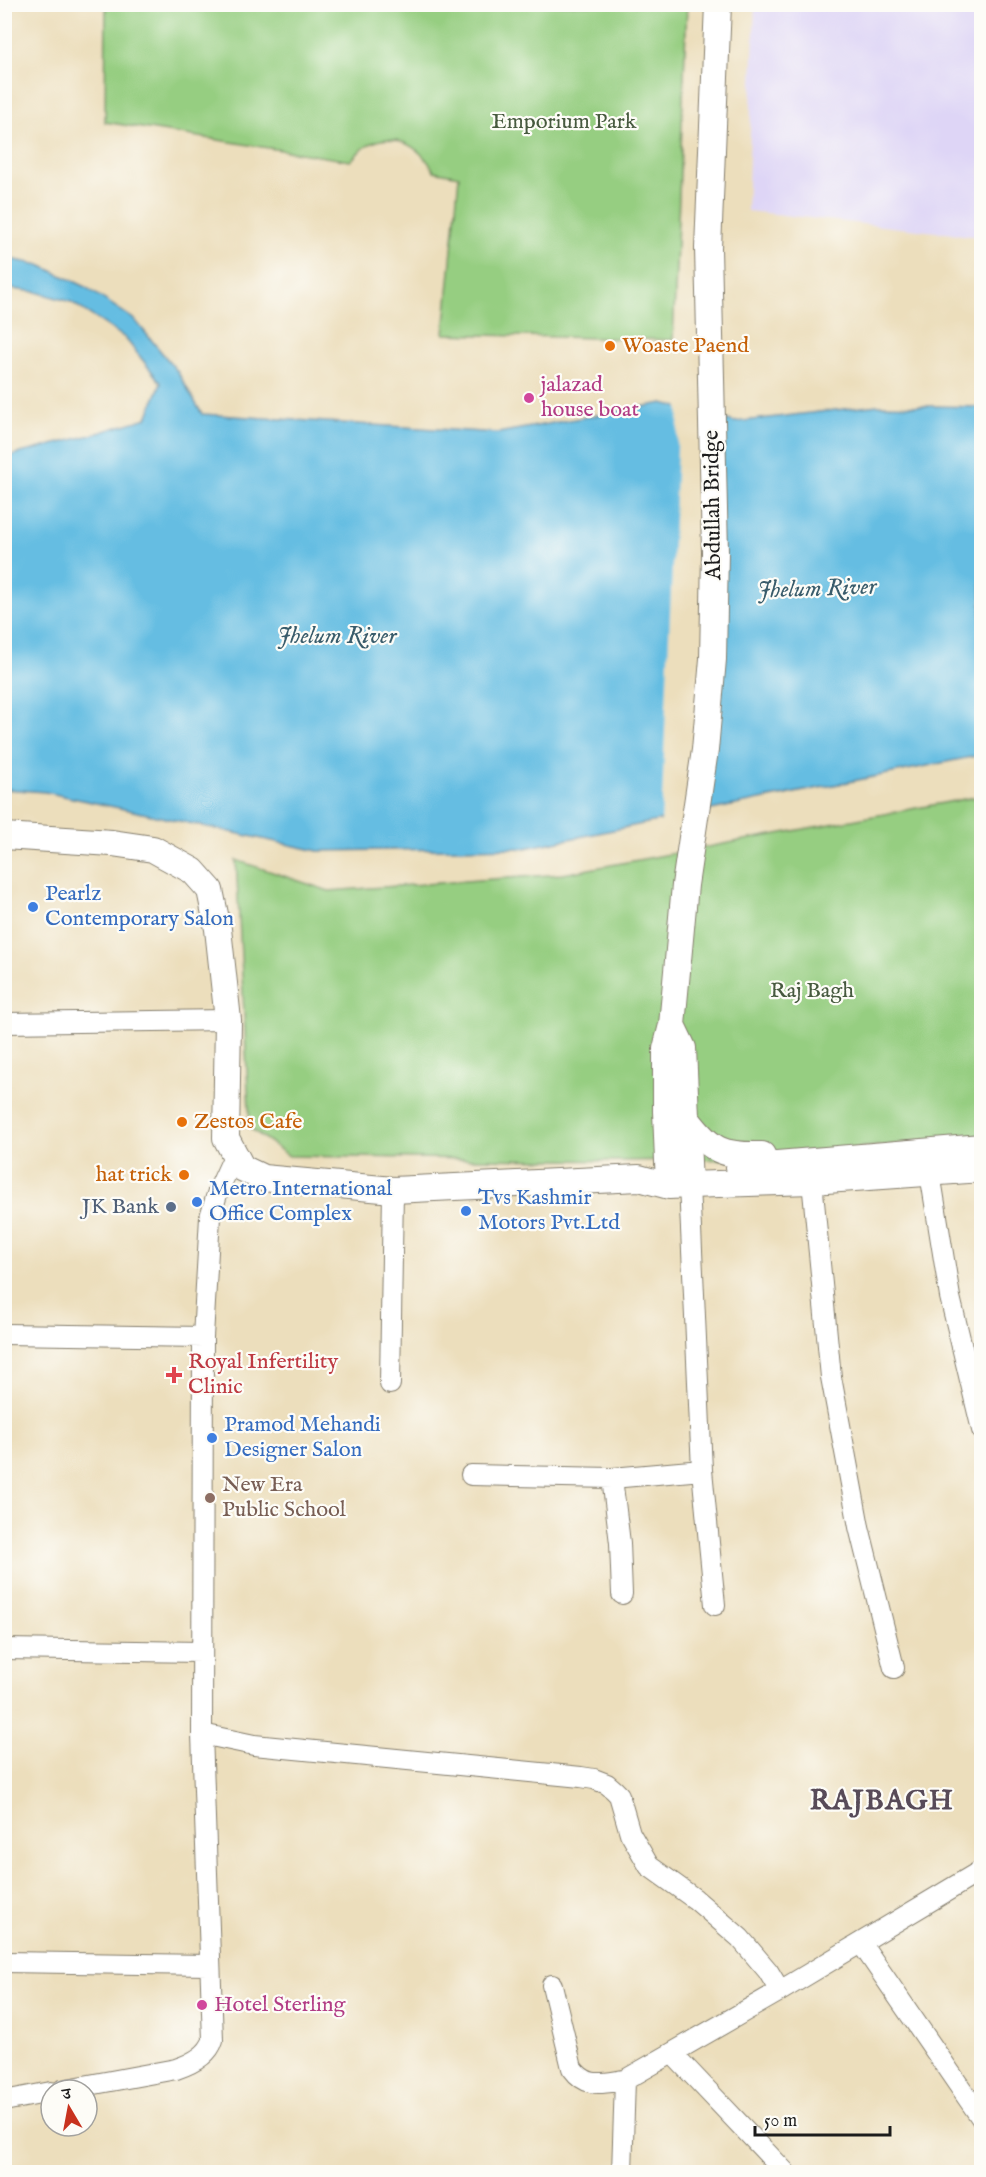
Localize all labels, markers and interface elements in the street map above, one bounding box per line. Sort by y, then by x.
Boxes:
park label: Emporium Park [492,108,637,136]
place label: Woaste Paend [622,332,749,360]
marker: Woaste Paend [603,339,617,353]
place label: jalazad house boat [539,371,640,424]
marker: jalazad house boat [522,391,536,405]
street label: Abdullah Bridge [698,430,728,581]
water label: Jhelum River [757,571,879,607]
water label: Jhelum River [277,621,398,652]
place label: Pearlz Contemporary Salon [45,880,234,933]
marker: Pearlz Contemporary Salon [26,900,40,914]
park label: Raj Bagh [770,977,854,1005]
place label: Zestos Cafe [194,1108,302,1136]
marker: Zestos Cafe [175,1115,189,1129]
place label: hat trick [96,1161,172,1189]
marker: hat trick [177,1168,191,1182]
place label: Metro International Office Complex [209,1175,392,1228]
place label: Tvs Kashmir Motors Pvt.Ltd [478,1184,620,1237]
place label: JK Bank [79,1193,159,1221]
marker: Metro International Office Complex [190,1195,204,1209]
marker: JK Bank [164,1200,178,1214]
marker: Tvs Kashmir Motors Pvt.Ltd [459,1204,473,1218]
place label: Royal Infertility Clinic [188,1348,338,1401]
marker: Royal Infertility Clinic [165,1366,183,1384]
place label: Pramod Mehandi Designer Salon [224,1411,381,1464]
marker: Pramod Mehandi Designer Salon [205,1431,219,1445]
place label: New Era Public School [222,1471,346,1524]
marker: New Era Public School [203,1491,217,1505]
district label: RAJBAGH [810,1784,954,1819]
place label: Hotel Sterling [214,1991,347,2019]
marker: Hotel Sterling [195,1998,209,2012]
north arrow [39,2078,99,2138]
text: उ [60,2084,74,2106]
scale bar [755,2099,890,2137]
text: 50 m [764,2110,797,2133]

